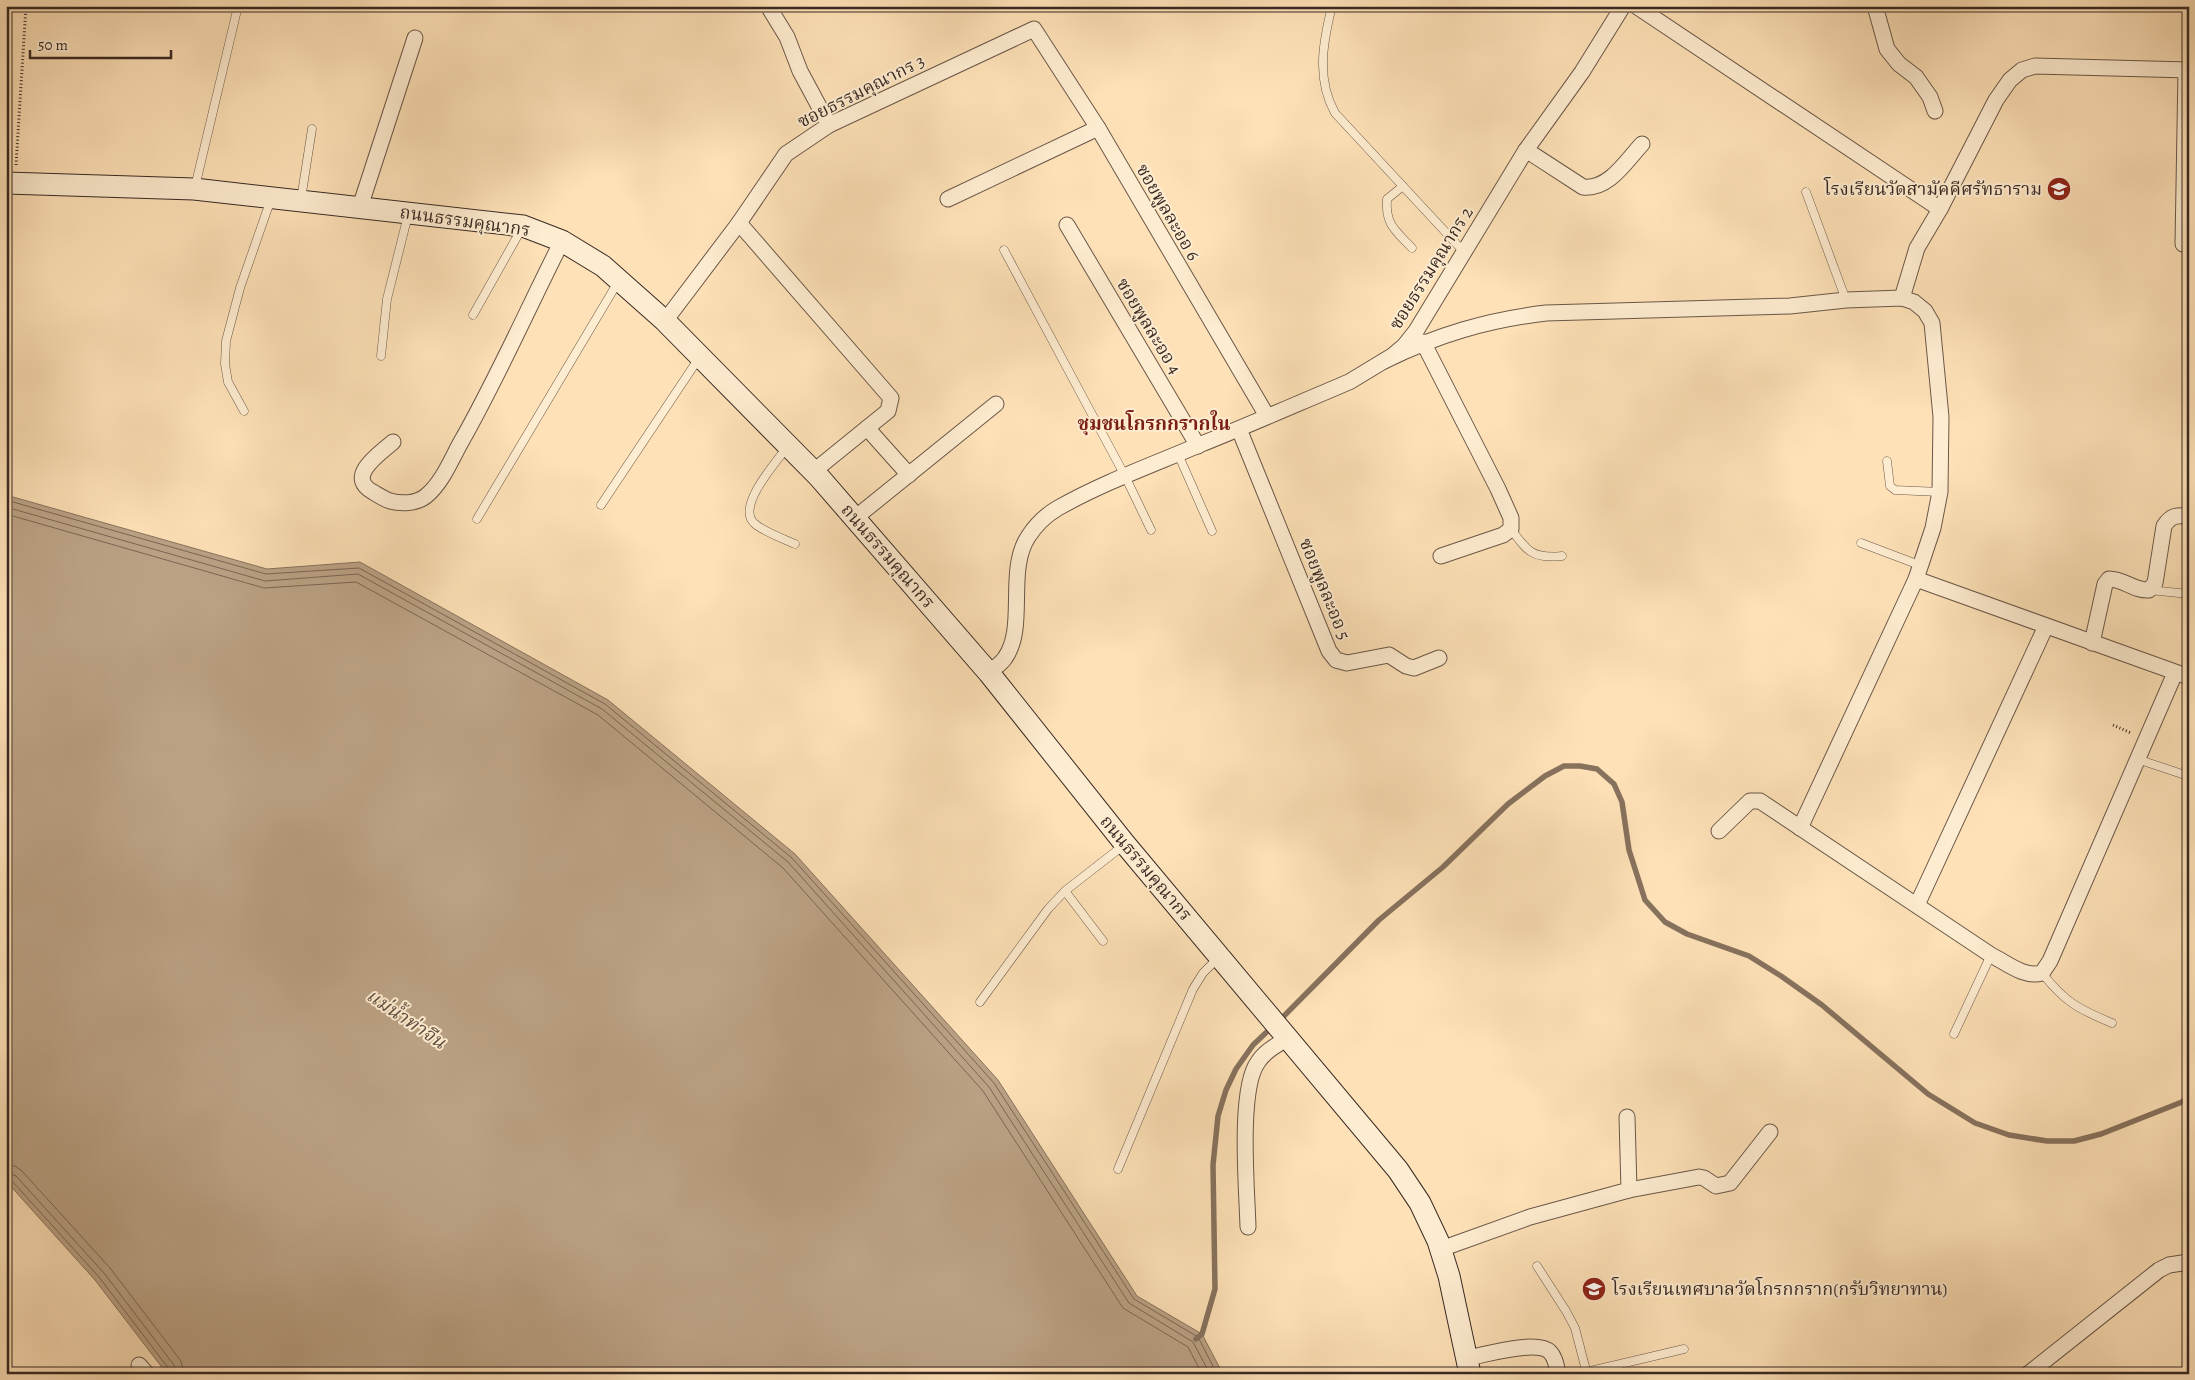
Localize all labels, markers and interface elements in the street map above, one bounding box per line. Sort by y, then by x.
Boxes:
scale bar [30,28,171,60]
text: 50 m [38,35,68,55]
street label: ซอยธรรมคุณากร 3 [793,49,929,133]
street label: ซอยพูลละออ 6 [1131,159,1205,265]
place label: โรงเรียนวัดสามัคคีศรัทธาราม [1823,176,2042,201]
school or university icon: โรงเรียนวัดสามัคคีศรัทธาราม [2046,176,2072,202]
street label: ถนนธรรมคุณากร [398,200,532,242]
street label: ซอยธรรมคุณากร 2 [1383,201,1479,334]
street label: ซอยพูลละออ 4 [1111,274,1187,378]
district label: ชุมชนโกรกกรากใน [1078,410,1231,437]
street label: ถนนธรรมคุณากร [836,499,940,614]
street label: ซอยพูลละออ 5 [1294,535,1356,643]
street label: ถนนธรรมคุณากร [1095,810,1197,926]
water label: แม่น้ำท่าจีน [361,981,453,1055]
school or university icon: โรงเรียนเทศบาลวัดโกรกกราก(กรับวิทยาทาน) [1581,1276,1607,1302]
place label: โรงเรียนเทศบาลวัดโกรกกราก(กรับวิทยาทาน) [1611,1276,1947,1301]

